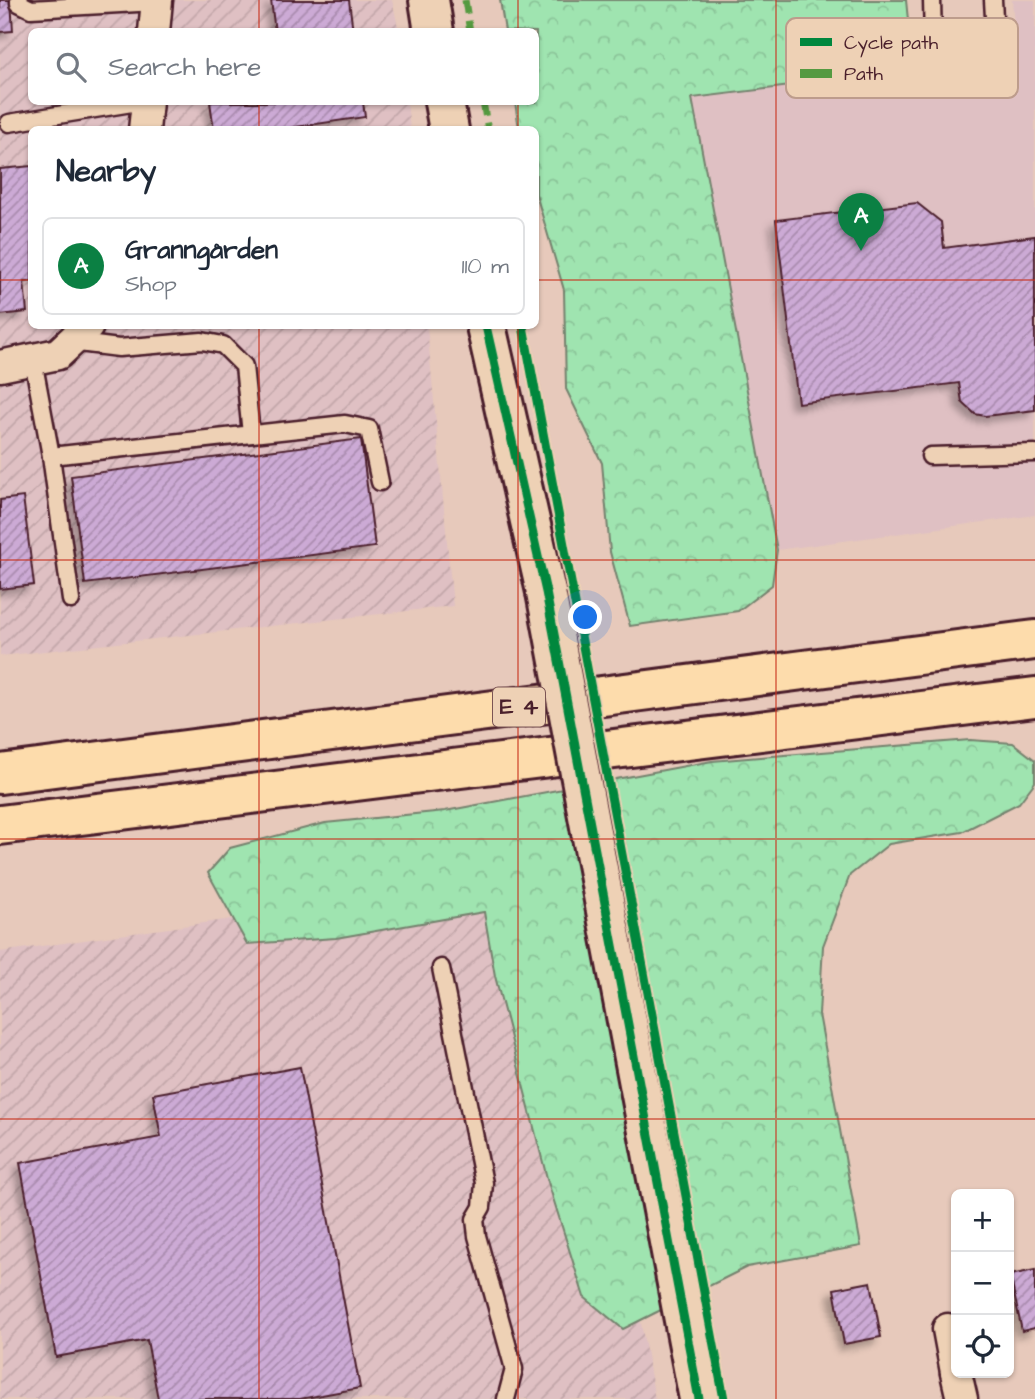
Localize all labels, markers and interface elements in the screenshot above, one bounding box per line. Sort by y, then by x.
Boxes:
legend [786,18,1018,98]
search box [28,28,539,105]
text: Cycle path [844,30,939,58]
icon: search [52,48,90,86]
text: Search here [108,49,261,85]
text: Path [844,61,883,88]
text: Nearby [56,151,156,193]
pin: A [838,193,884,251]
text: Granngården [125,232,278,268]
text: A [74,250,88,282]
text: 110 m [461,250,509,282]
text: Shop [125,268,177,300]
your location [568,600,602,634]
road number: E 4 [493,688,545,726]
map controls [951,1189,1014,1378]
button: + [951,1189,1014,1252]
button: − [951,1252,1014,1315]
button: locate [951,1315,1014,1378]

